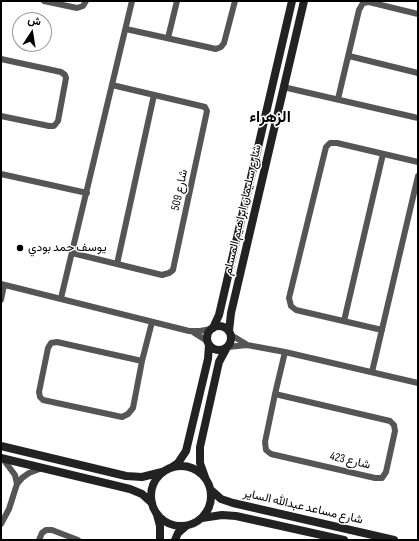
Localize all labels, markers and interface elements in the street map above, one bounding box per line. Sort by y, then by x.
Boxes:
north arrow [12,12,52,52]
text: ش [27,13,42,28]
district label: الزهراء [249,108,291,128]
street label: شارع سليمان ابراهيم المسلم [221,143,265,277]
street label: شارع 509 [169,168,191,212]
place label: يوسف حمد بودي [28,241,107,255]
marker: يوسف حمد بودي [15,243,25,253]
street label: شارع 423 [328,449,372,473]
street label: شارع مساعد عبدالله الساير [242,486,364,528]

